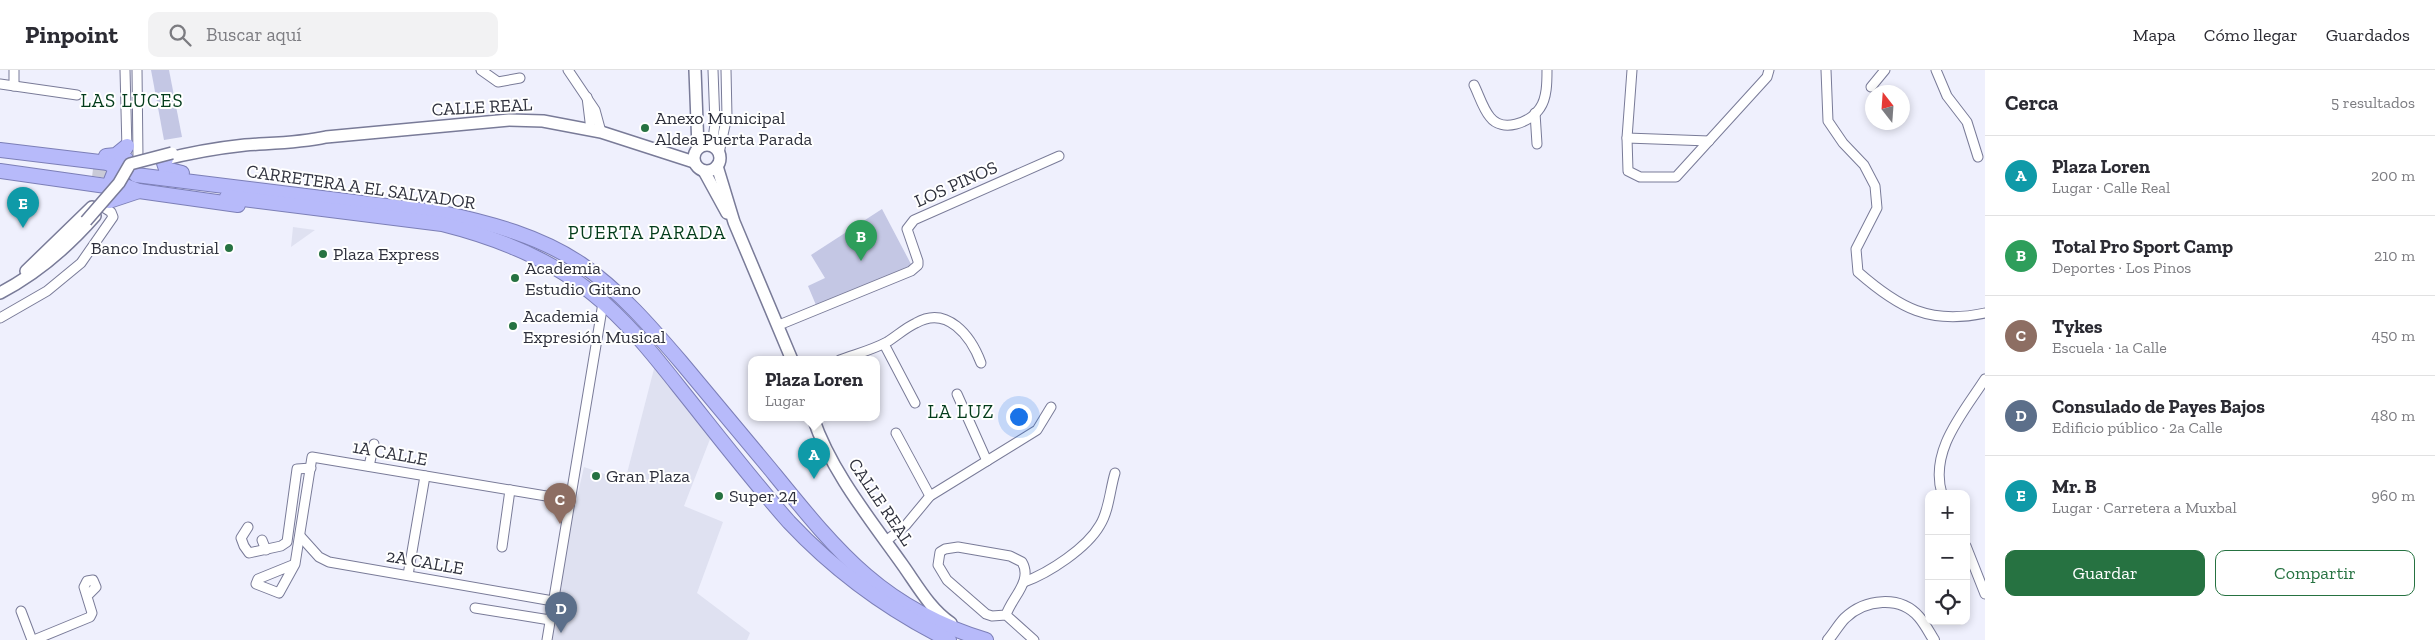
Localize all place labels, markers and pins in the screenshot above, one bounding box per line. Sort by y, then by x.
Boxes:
place label: Anexo Municipal Aldea Puerta Parada [655,107,813,150]
marker: Anexo Municipal Aldea Puerta Parada [639,122,651,134]
pin: E [7,187,39,228]
pin: B [845,220,877,261]
place label: Banco Industrial [91,237,219,259]
marker: Banco Industrial [223,242,235,254]
place label: Plaza Express [333,243,440,265]
marker: Plaza Express [317,248,329,260]
place label: Academia Estudio Gitano [525,257,641,300]
marker: Academia Estudio Gitano [509,272,521,284]
place label: Academia Expresión Musical [523,305,666,348]
marker: Academia Expresión Musical [507,320,519,332]
pin: A [798,438,830,479]
place label: Gran Plaza [606,465,690,487]
marker: Gran Plaza [590,470,602,482]
pin: C [544,483,576,524]
place label: Super 24 [729,485,798,507]
marker: Super 24 [713,490,725,502]
pin: D [545,592,577,633]

